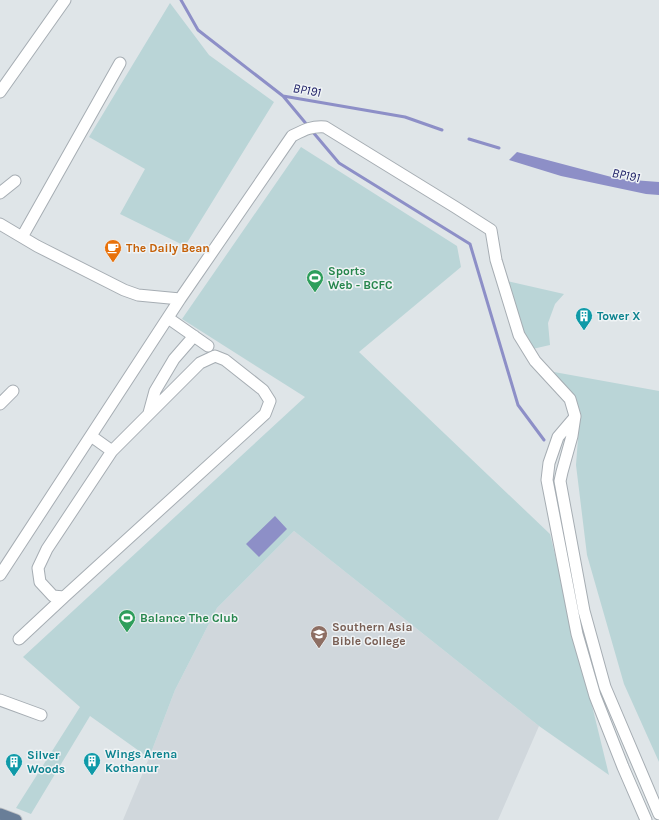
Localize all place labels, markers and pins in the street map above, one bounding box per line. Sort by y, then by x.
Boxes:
cafe icon: The Daily Bean [103,238,123,263]
place label: The Daily Bean [126,241,210,255]
place label: Sports Web - BCFC [328,264,393,292]
sports icon: Sports Web - BCFC [305,268,325,293]
building icon: Tower X [574,306,594,331]
place label: Tower X [597,309,640,323]
sports icon: Balance The Club [117,608,137,633]
place label: Balance The Club [140,611,238,625]
place label: Southern Asia Bible College [332,620,413,648]
school or university icon: Southern Asia Bible College [309,624,329,649]
place label: Wings Arena Kothanur [105,747,177,775]
place label: Silver Woods [27,748,65,776]
building icon: Wings Arena Kothanur [82,751,102,776]
building icon: Silver Woods [4,752,24,777]

